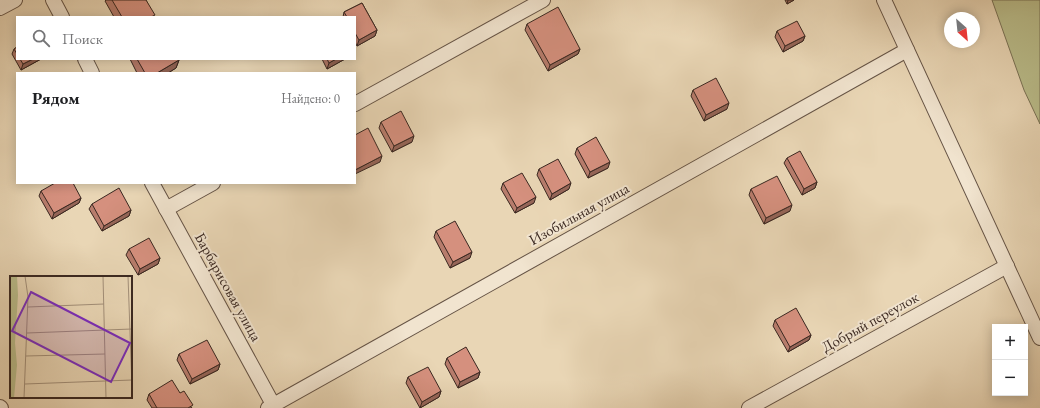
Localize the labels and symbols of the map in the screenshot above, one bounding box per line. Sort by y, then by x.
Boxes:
north arrow [944,12,980,48]
street label: Изобильная улица [525,178,632,249]
street label: Барбарисовая улица [191,229,266,344]
inset map [10,276,132,398]
street label: Добрый переулок [818,287,922,356]

